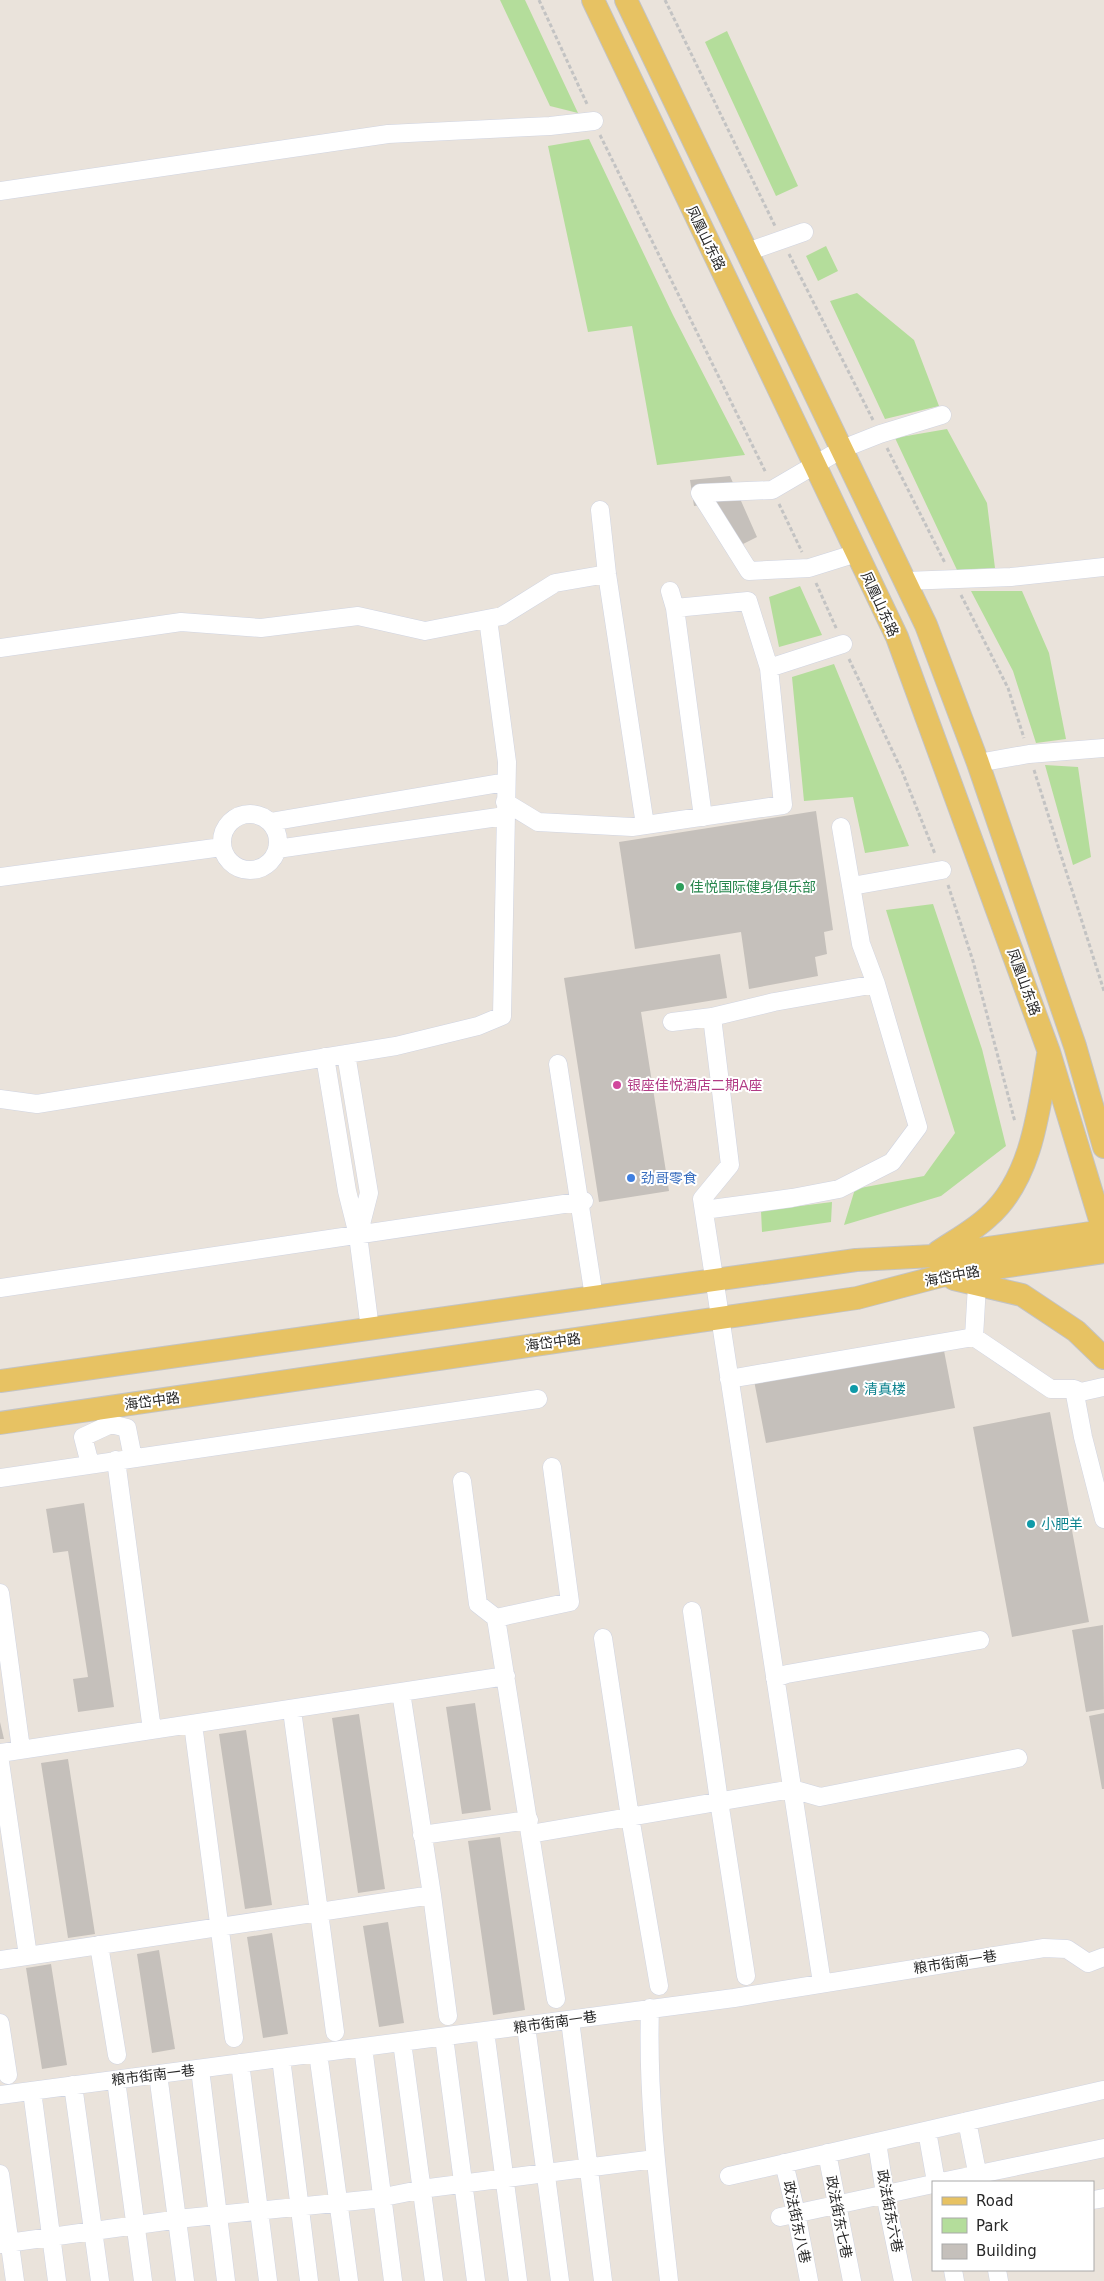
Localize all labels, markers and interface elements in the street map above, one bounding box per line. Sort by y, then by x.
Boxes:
street label: 凤凰山东路 [683,203,729,273]
street label: 凤凰山东路 [858,569,902,639]
place label: 佳悦国际健身俱乐部 [690,879,816,895]
marker: 佳悦国际健身俱乐部 [674,881,686,893]
street label: 凤凰山东路 [1005,946,1043,1018]
place label: 银座佳悦酒店二期A座 [627,1077,763,1093]
marker: 银座佳悦酒店二期A座 [611,1079,623,1091]
place label: 劲哥零食 [641,1170,697,1186]
marker: 劲哥零食 [625,1172,637,1184]
street label: 海岱中路 [923,1263,981,1289]
street label: 海岱中路 [524,1330,582,1354]
place label: 清真楼 [864,1381,906,1397]
marker: 清真楼 [848,1383,860,1395]
street label: 海岱中路 [123,1389,181,1413]
place label: 小肥羊 [1041,1516,1083,1532]
marker: 小肥羊 [1025,1518,1037,1530]
street label: 粮市街南一巷 [912,1948,998,1976]
street label: 粮市街南一巷 [512,2008,598,2036]
street label: 粮市街南一巷 [110,2062,196,2088]
street label: 政法街东六巷 [874,2168,906,2254]
street label: 政法街东七巷 [823,2174,855,2260]
street label: 政法街东八巷 [780,2179,814,2265]
legend [932,2181,1094,2271]
text: Road [976,2192,1014,2210]
text: Park [976,2217,1009,2235]
text: Building [976,2242,1037,2260]

